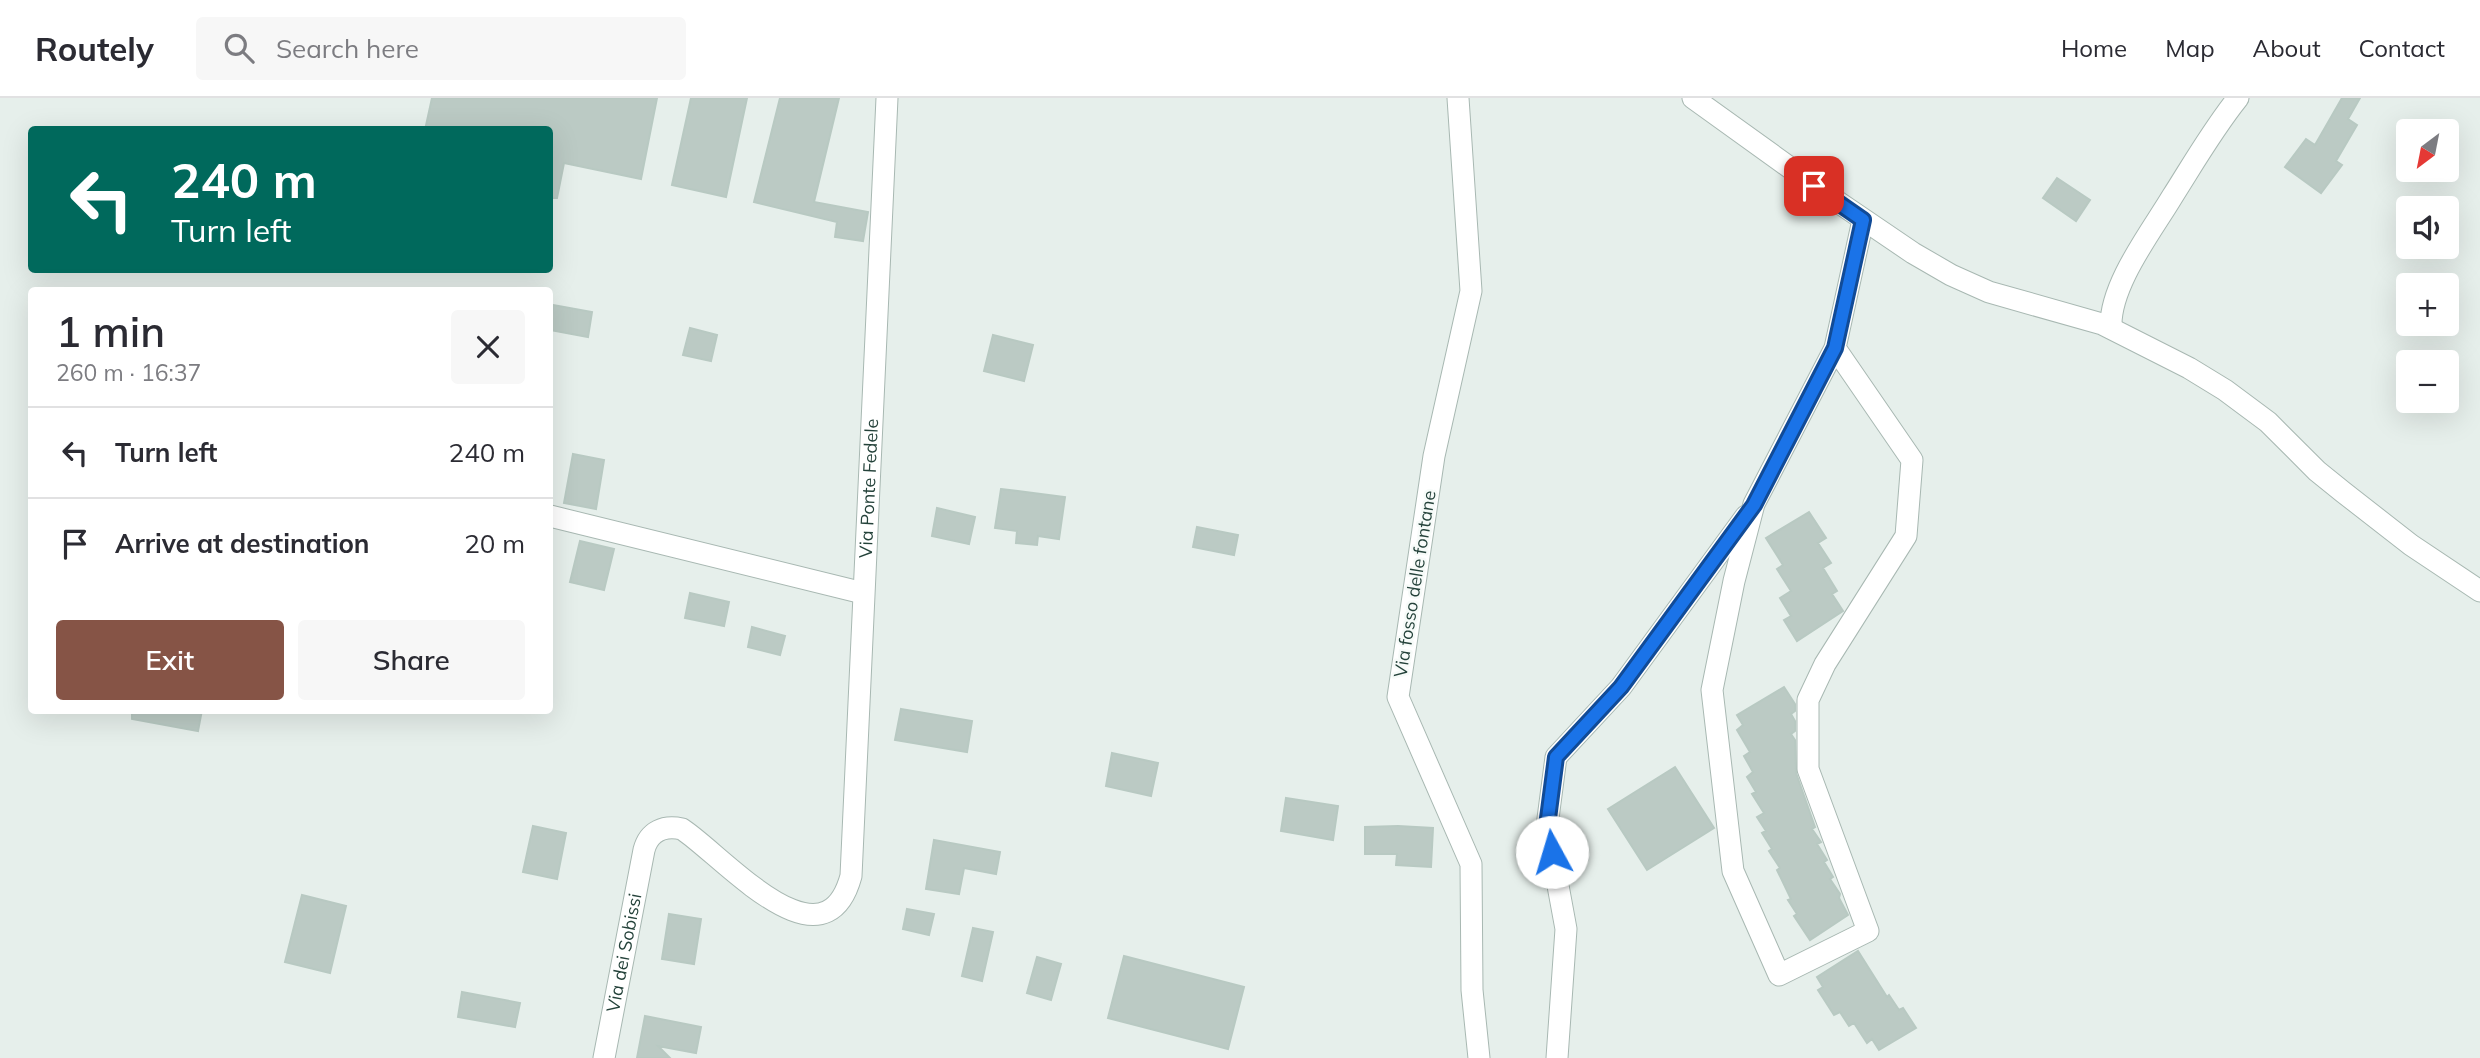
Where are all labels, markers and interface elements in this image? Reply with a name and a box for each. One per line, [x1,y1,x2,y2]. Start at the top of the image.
search box [196,17,686,80]
text: Routely [35,28,154,69]
icon: search [220,29,258,67]
text: Search here [276,32,419,65]
text: Home [2061,33,2127,63]
text: Map [2165,33,2215,63]
text: About [2253,33,2321,63]
text: Contact [2359,33,2445,63]
north arrow [2396,119,2459,182]
map controls [2396,119,2459,413]
text: 240 m [171,149,317,210]
icon: left [56,154,147,245]
pin [1784,156,1844,216]
icon: arrive [1795,167,1833,205]
button: sound [2396,196,2459,259]
text: Turn left [171,210,291,250]
button: + [2396,273,2459,336]
text: 1 min [56,305,165,358]
button: close [451,310,525,384]
button: − [2396,350,2459,413]
text: 260 m · 16:37 [56,358,201,387]
street label: Via Ponte Fedele [854,418,883,559]
icon: left [56,434,94,472]
text: Turn left [115,436,217,469]
text: 240 m [449,436,525,469]
street label: Via fosso delle fontane [1388,489,1441,679]
icon: arrive [56,525,94,563]
text: Arrive at destination [115,527,370,560]
text: 20 m [464,527,525,560]
button: Exit [56,620,284,700]
button: Share [298,620,525,700]
position arrow [1515,815,1589,889]
street label: Via dei Sobissi [601,891,646,1014]

